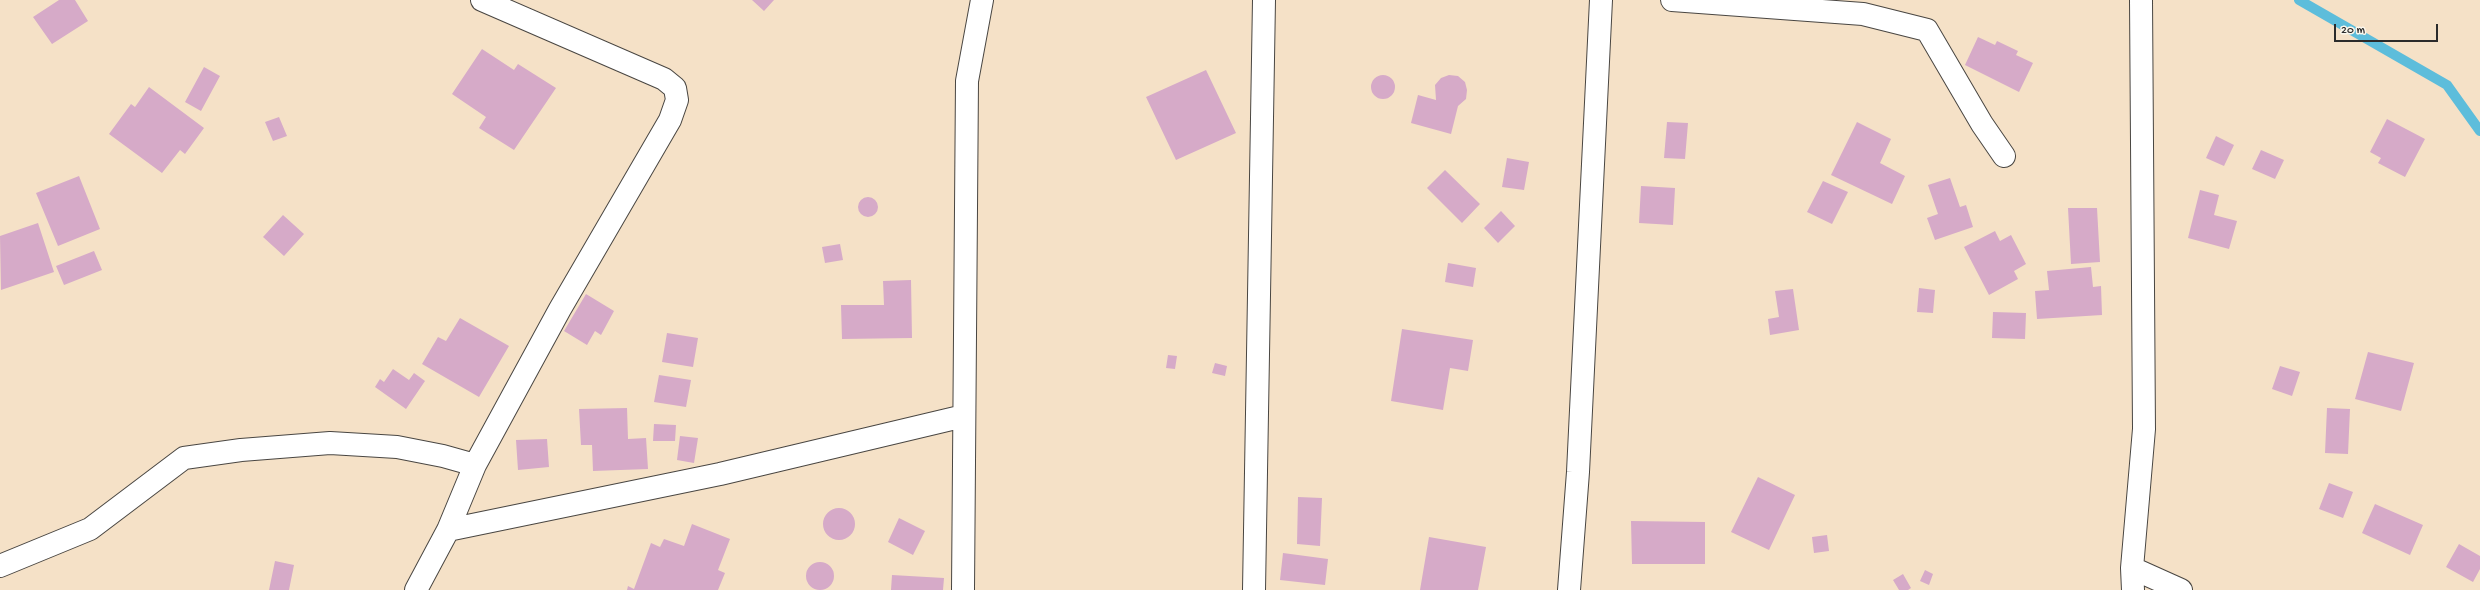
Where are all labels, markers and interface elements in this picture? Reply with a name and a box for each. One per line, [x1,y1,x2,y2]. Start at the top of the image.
scale bar [2336,16,2440,42]
text: 20 m [2341,24,2365,38]

